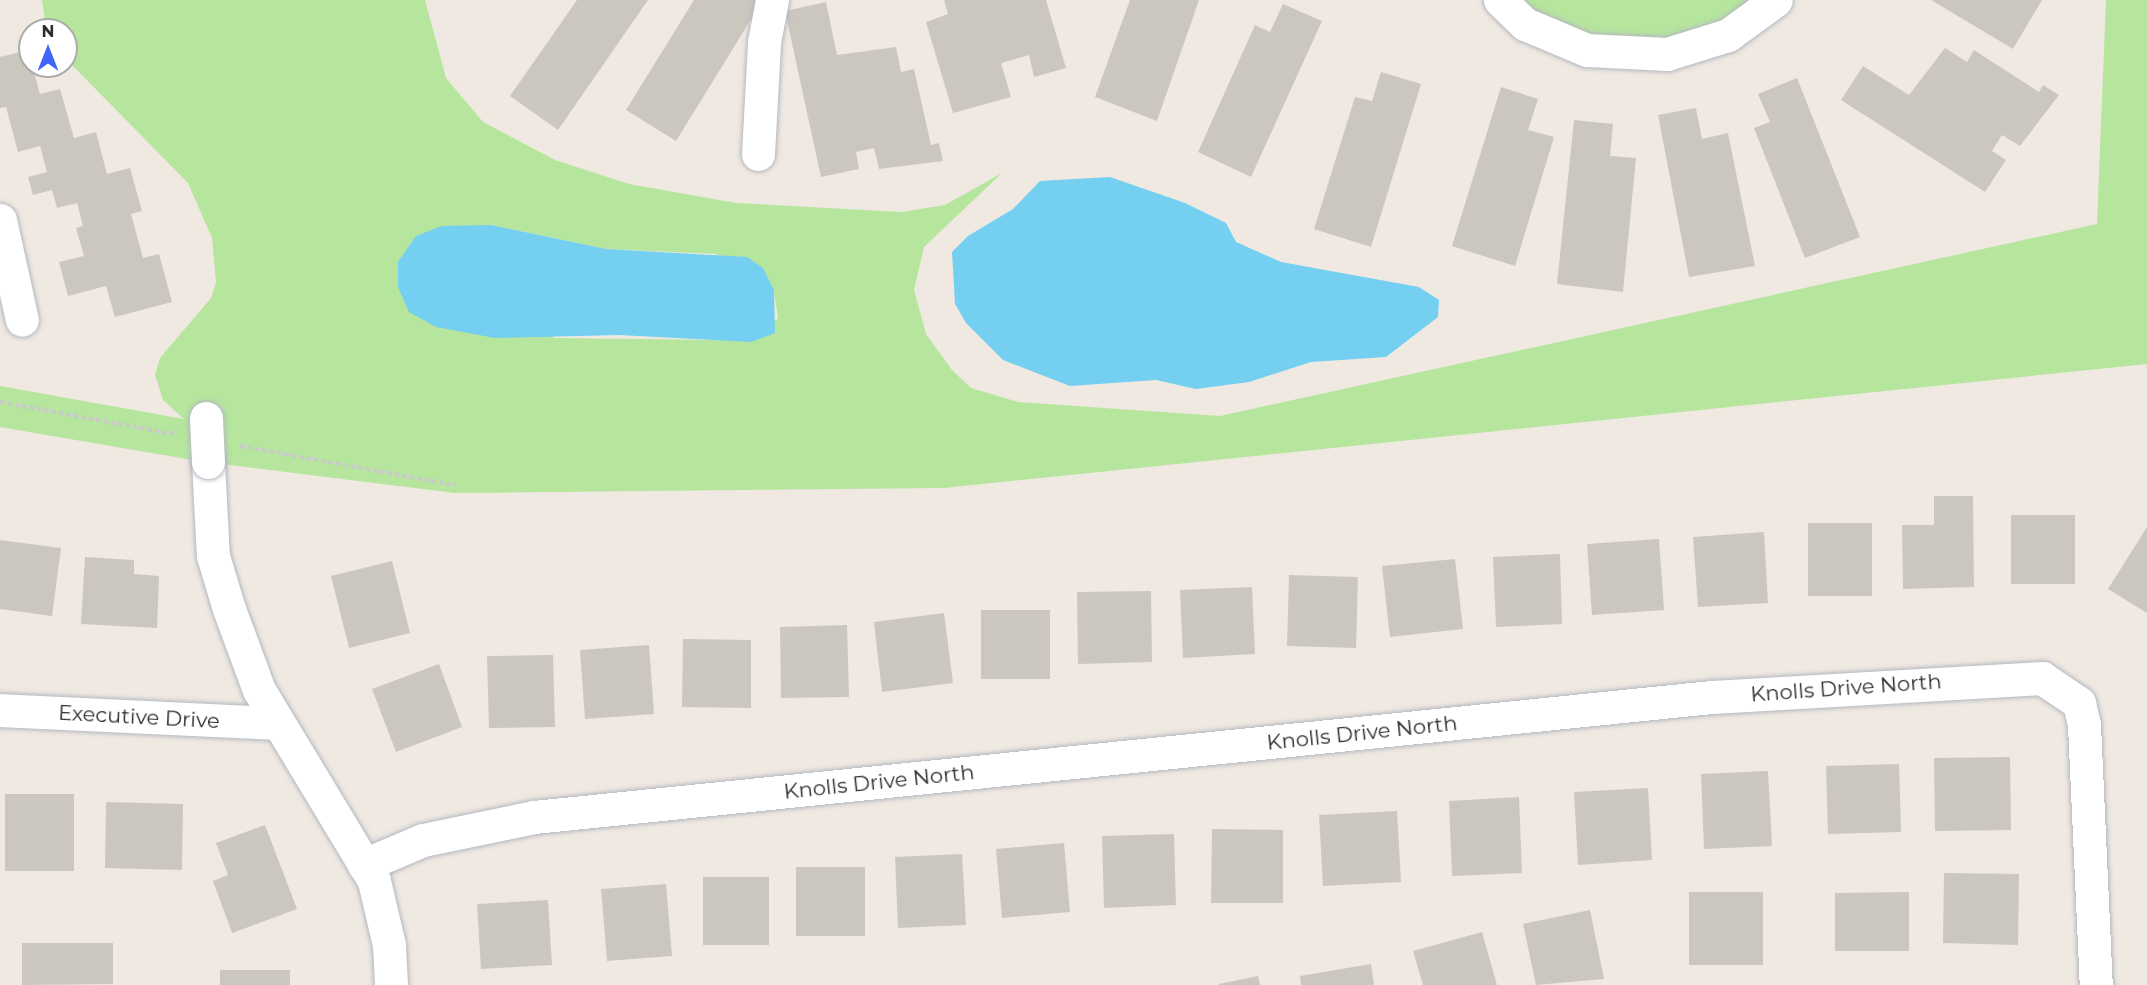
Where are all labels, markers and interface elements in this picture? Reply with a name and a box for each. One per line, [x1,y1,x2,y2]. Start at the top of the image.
north arrow [18,18,78,78]
text: N [42,22,54,41]
street label: Knolls Drive North [1750,669,1942,707]
street label: Executive Drive [58,700,220,734]
street label: Knolls Drive North [1266,710,1458,756]
street label: Knolls Drive North [783,759,975,805]

